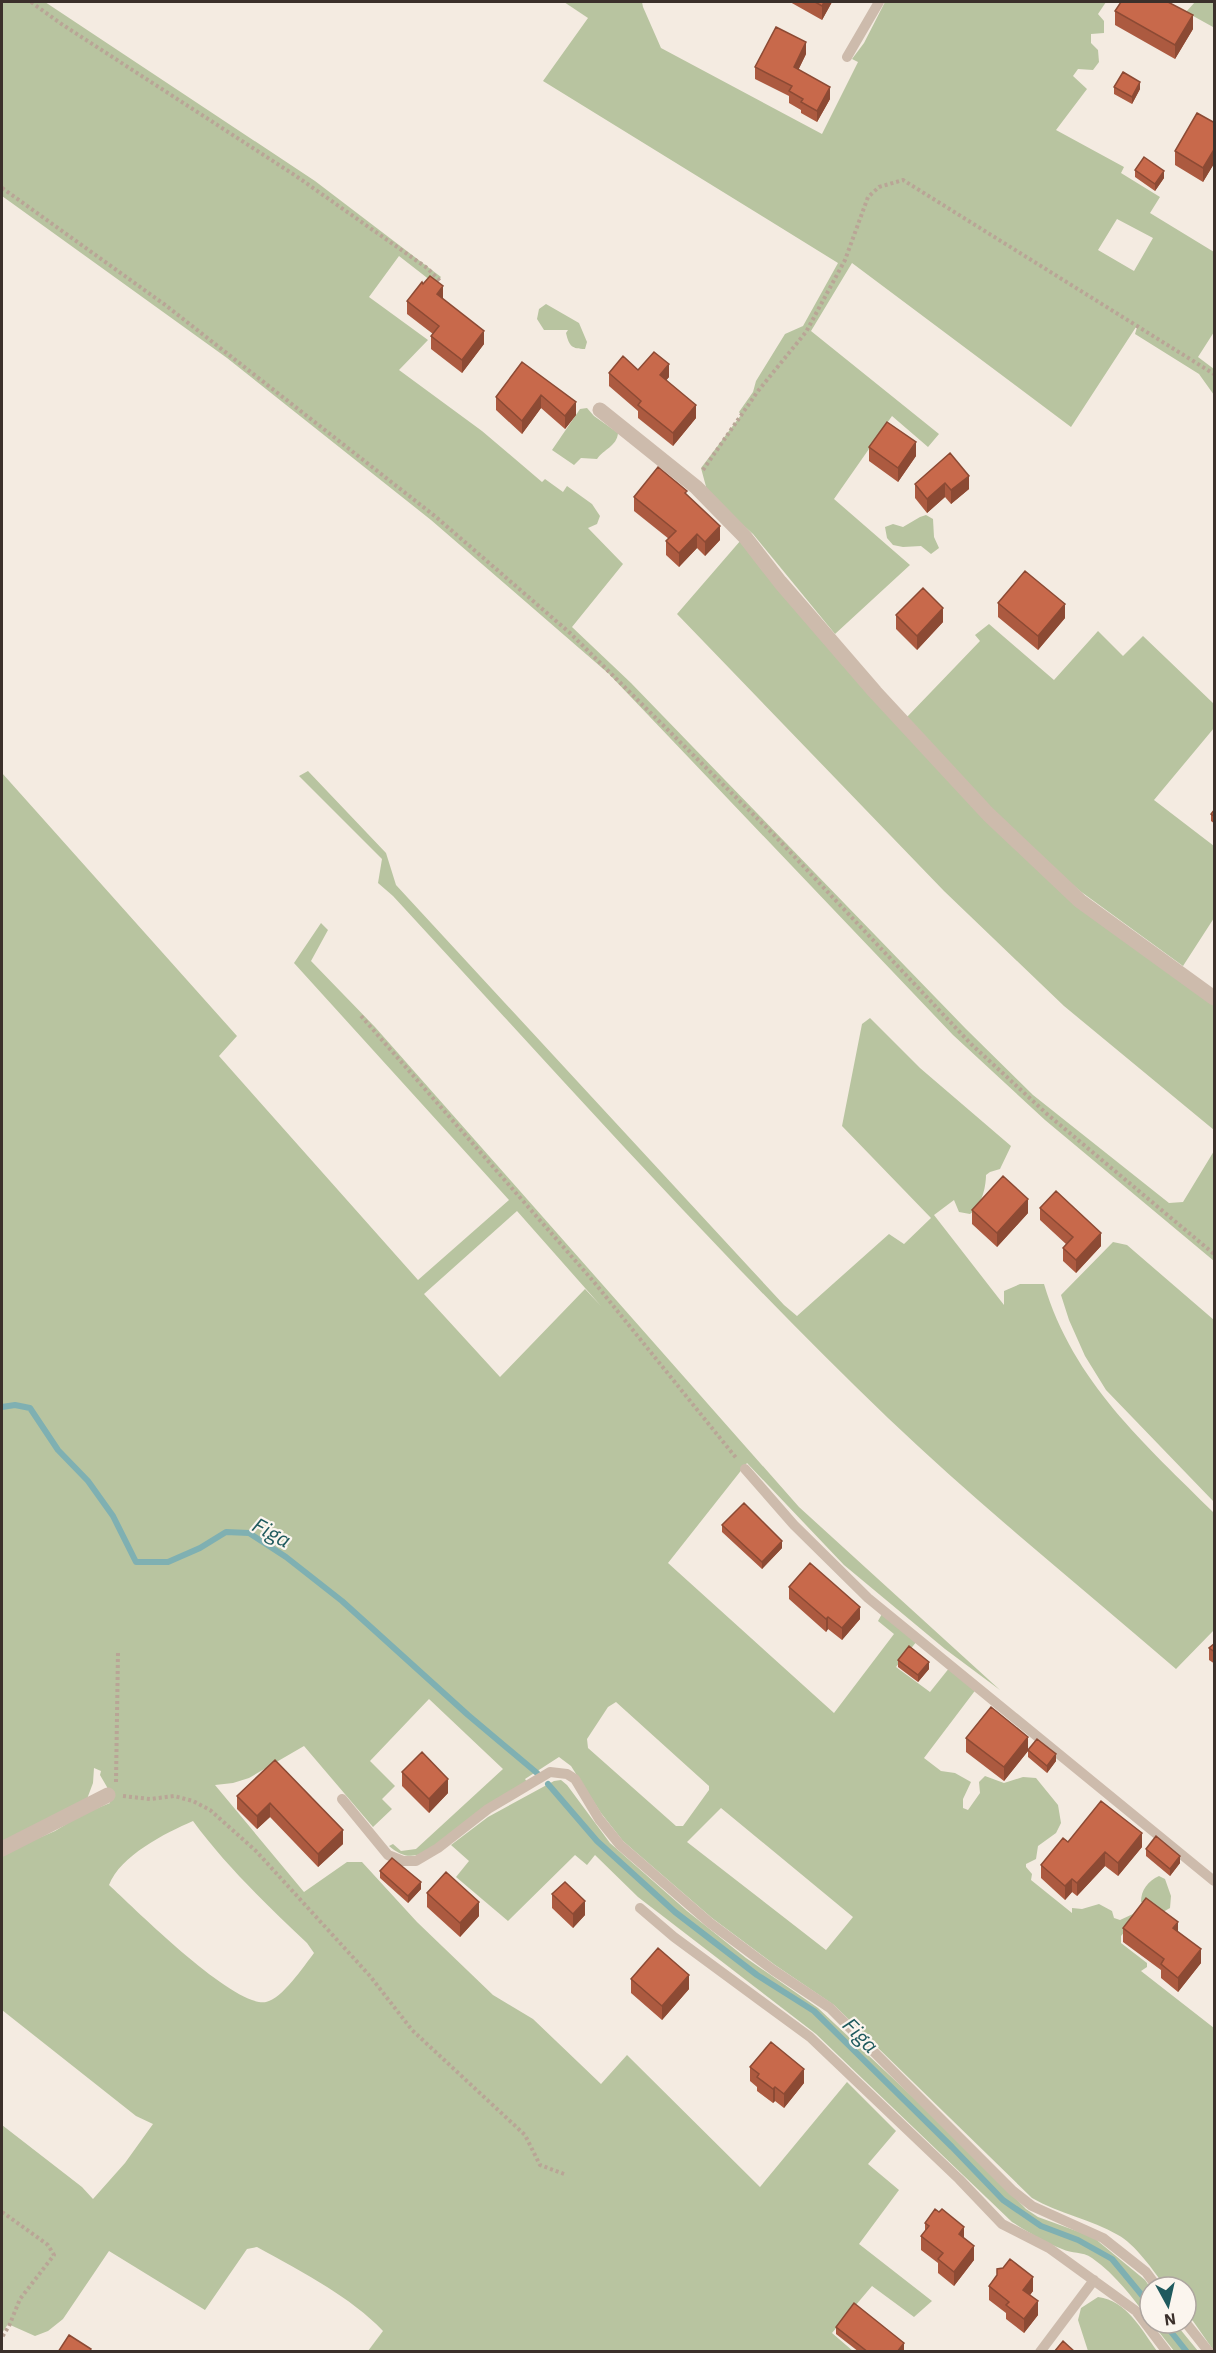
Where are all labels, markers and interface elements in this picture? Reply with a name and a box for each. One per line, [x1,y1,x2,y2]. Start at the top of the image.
water label: Figa [248,1510,296,1554]
water label: Figa [837,2011,885,2059]
north arrow [1138,2275,1198,2335]
text: N [1163,2309,1177,2331]

